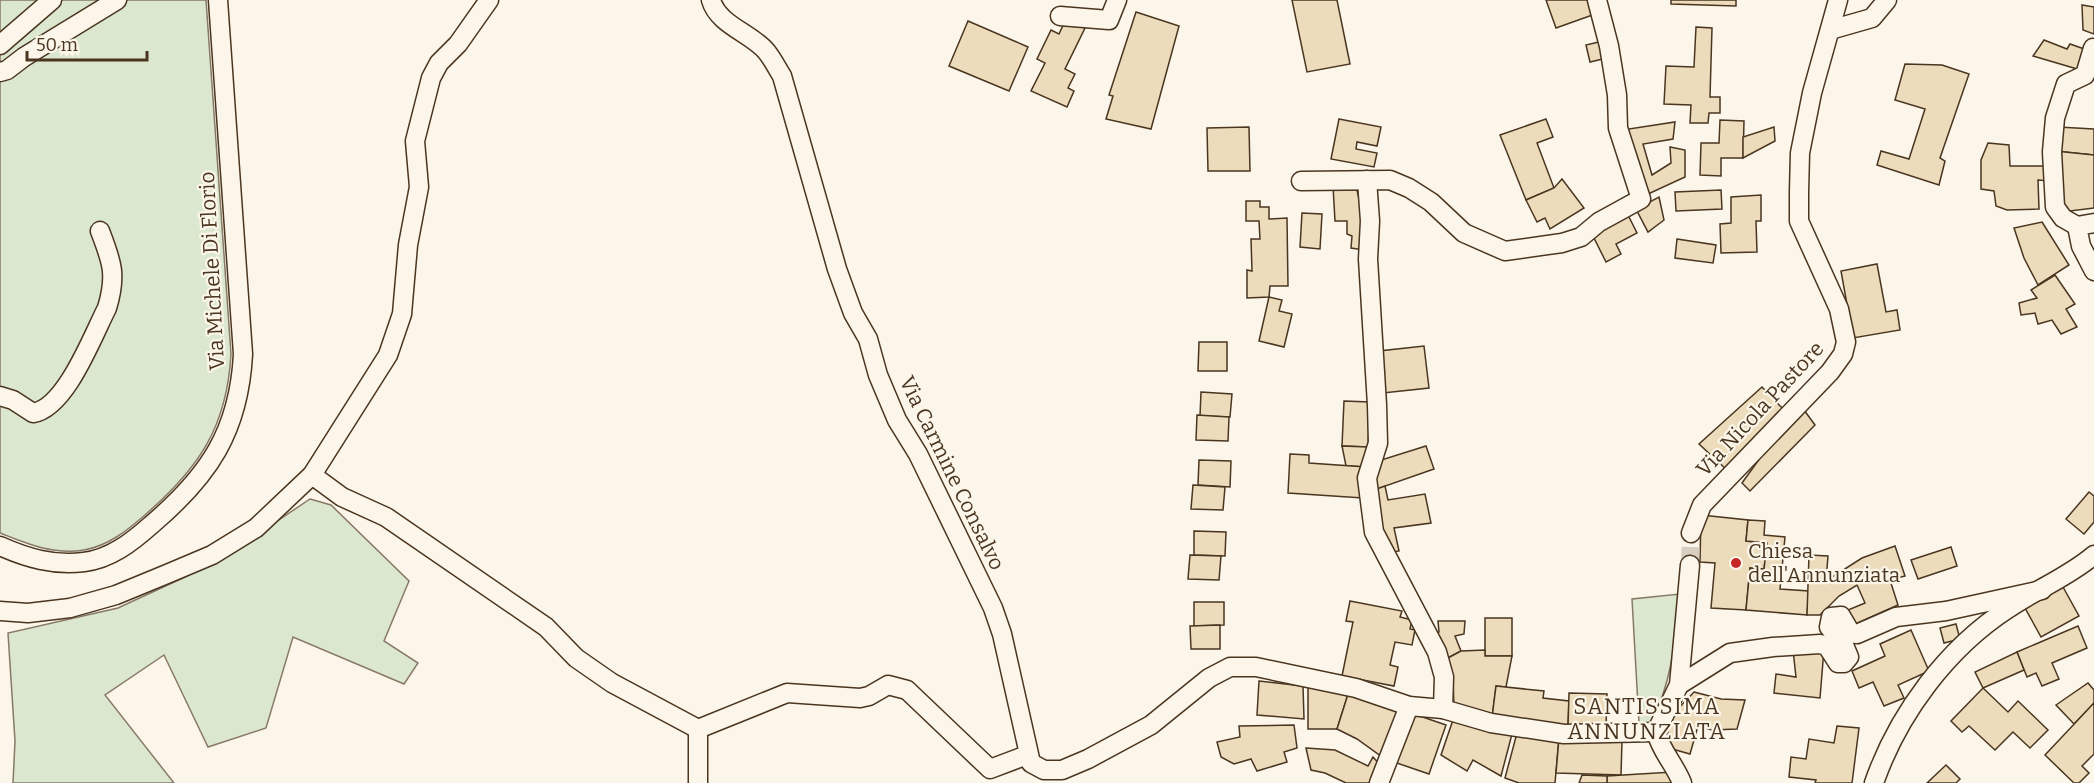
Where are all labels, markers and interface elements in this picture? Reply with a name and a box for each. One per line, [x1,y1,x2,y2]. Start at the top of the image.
scale bar [27,24,147,62]
text: 50 m [36,34,78,56]
street label: Via Michele Di Florio [194,171,230,371]
street label: Via Nicola Pastore [1691,336,1829,482]
street label: Via Carmine Consalvo [894,372,1010,574]
place label: Chiesa dell'Annunziata [1748,538,1901,588]
marker: Chiesa dell'Annunziata [1729,556,1743,570]
district label: SANTISSIMA ANNUNZIATA [1568,693,1726,745]

